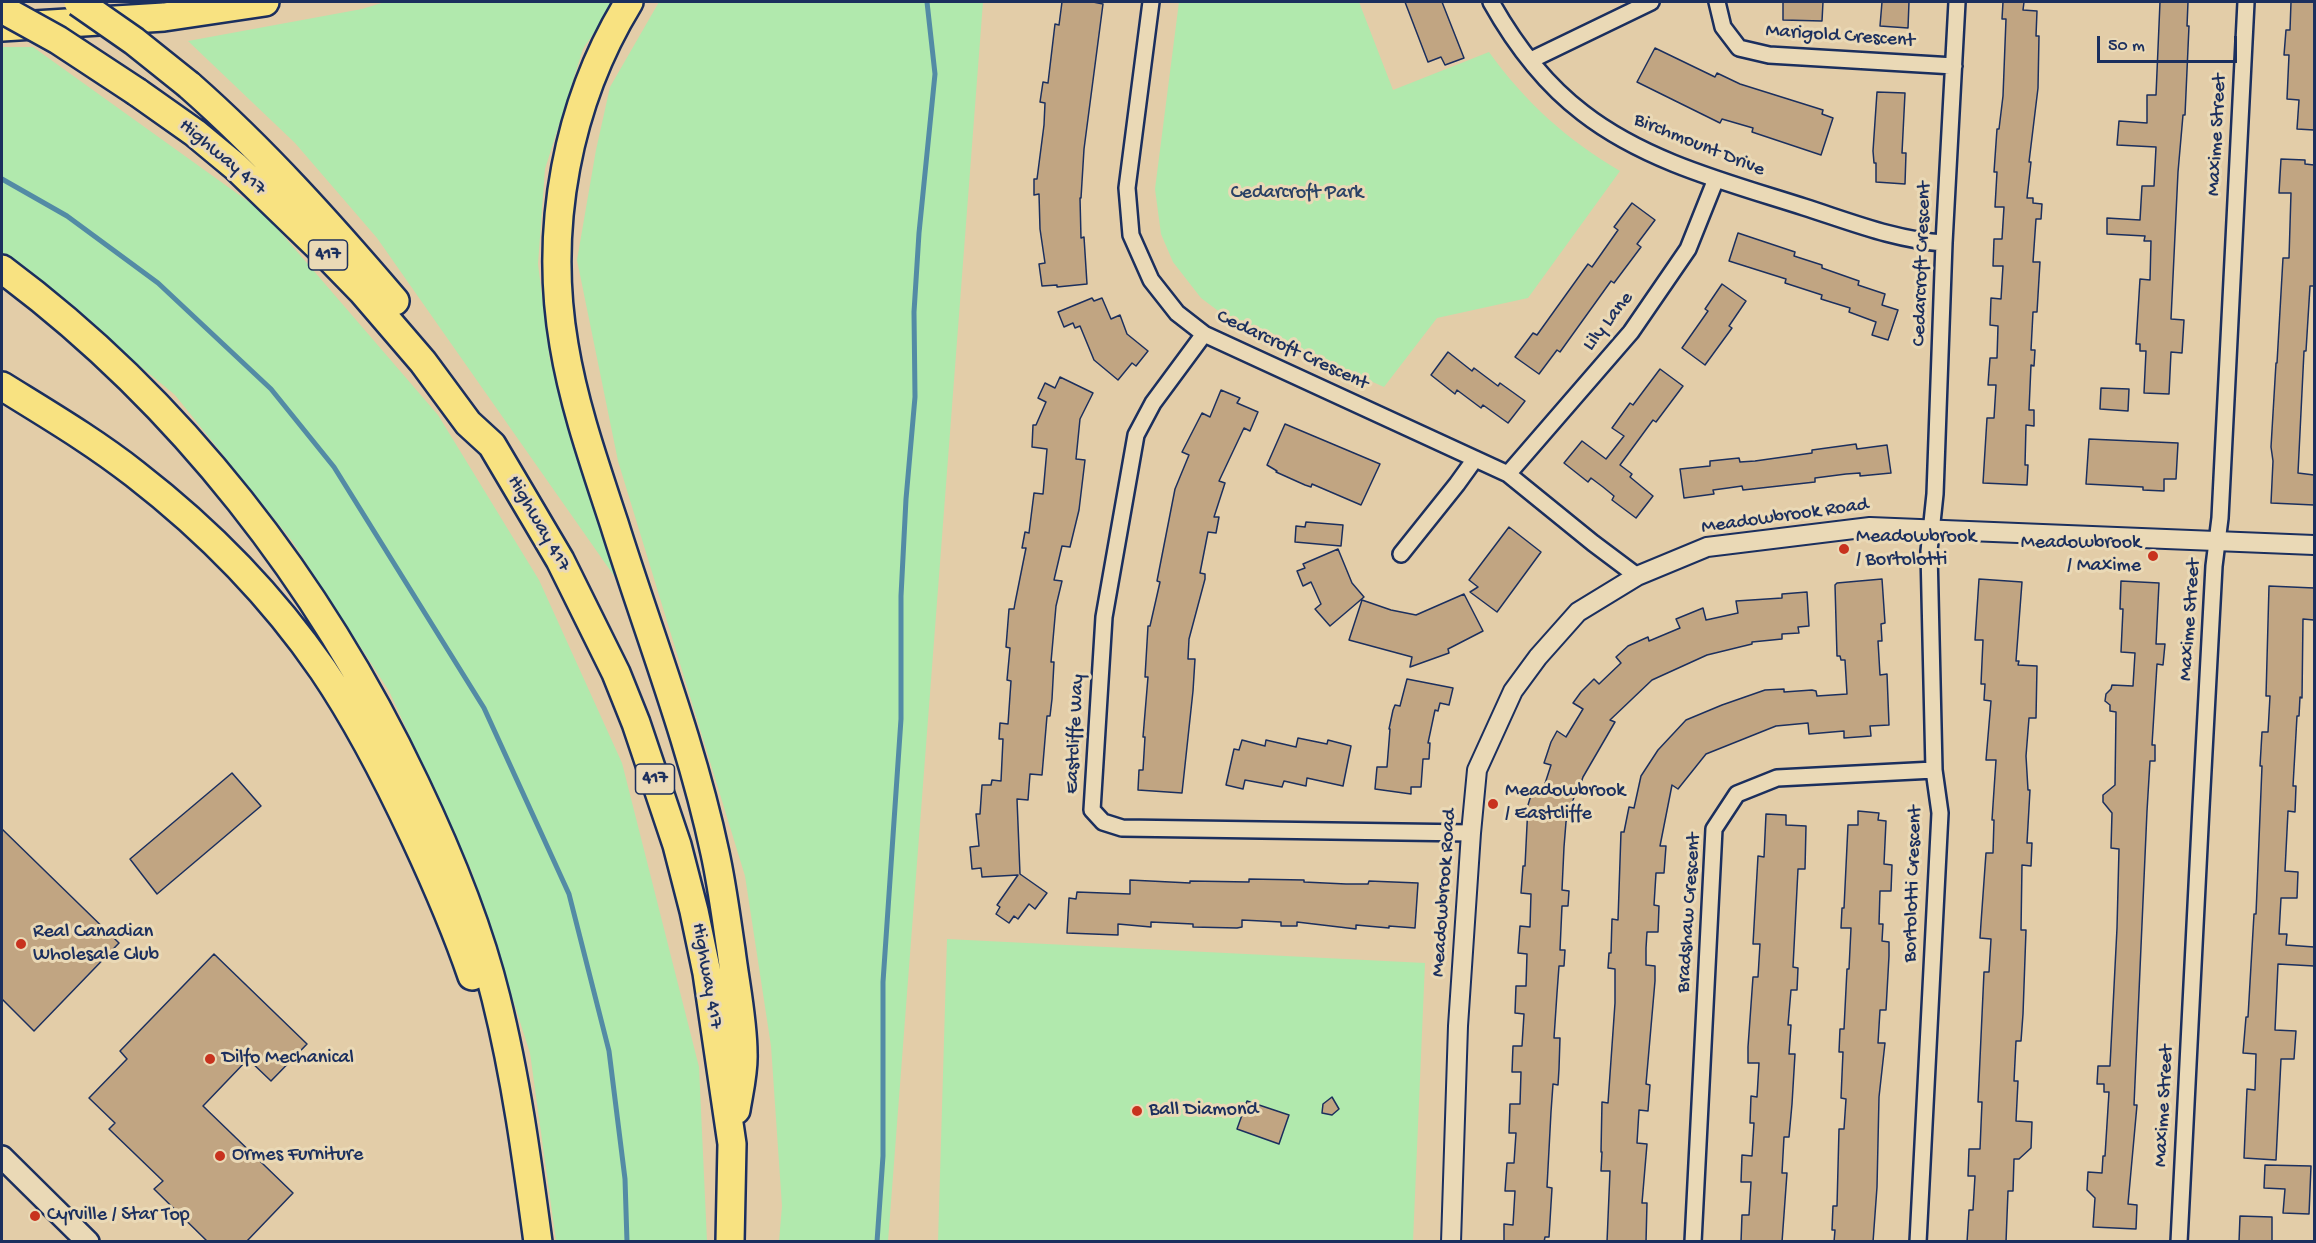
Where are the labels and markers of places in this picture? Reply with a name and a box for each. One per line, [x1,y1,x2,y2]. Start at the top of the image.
place label: Meadowbrook / Bortolotti [1856,526,1976,573]
place label: Meadowbrook / Maxime [2021,532,2141,579]
marker: Meadowbrook / Bortolotti [1837,542,1851,556]
marker: Meadowbrook / Maxime [2146,549,2160,563]
place label: Meadowbrook / Eastcliffe [1505,780,1625,827]
marker: Meadowbrook / Eastcliffe [1486,797,1500,811]
place label: Real Canadian Wholesale Club [33,921,159,968]
marker: Real Canadian Wholesale Club [14,937,28,951]
place label: Dilfo Mechanical [222,1047,354,1071]
marker: Dilfo Mechanical [203,1052,217,1066]
place label: Ball Diamond [1149,1099,1258,1123]
marker: Ball Diamond [1130,1104,1144,1118]
place label: Ormes Furniture [232,1144,363,1168]
marker: Ormes Furniture [213,1149,227,1163]
place label: Cyrville / Star Top [47,1204,190,1228]
marker: Cyrville / Star Top [28,1209,42,1223]

